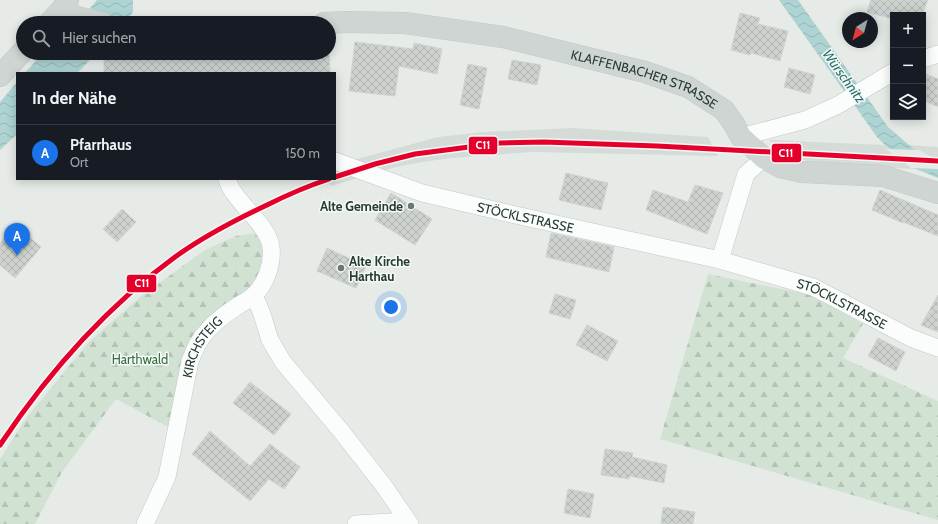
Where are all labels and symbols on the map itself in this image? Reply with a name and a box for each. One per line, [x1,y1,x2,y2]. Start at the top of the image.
north arrow [842,12,878,48]
street label: KLAFFENBACHER STRASSE [569,46,721,112]
water label: Würschnitz [818,46,870,107]
line badge: C11 [468,136,498,155]
text: C11 [476,138,490,152]
line badge: C11 [771,143,802,163]
text: C11 [779,146,793,160]
place label: Alte Gemeinde [320,198,403,214]
street label: STÖCKLSTRASSE [475,198,576,236]
marker: Alte Gemeinde [406,201,416,211]
pin: A [4,223,30,256]
place label: Alte Kirche Harthau [349,253,410,284]
marker: Alte Kirche Harthau [336,263,346,273]
line badge: C11 [126,274,157,293]
street label: STÖCKLSTRASSE [795,275,890,332]
text: C11 [135,276,149,290]
your location [381,297,401,317]
street label: KIRCHSTEIG [179,312,225,379]
park label: Harthwald [112,351,168,367]

